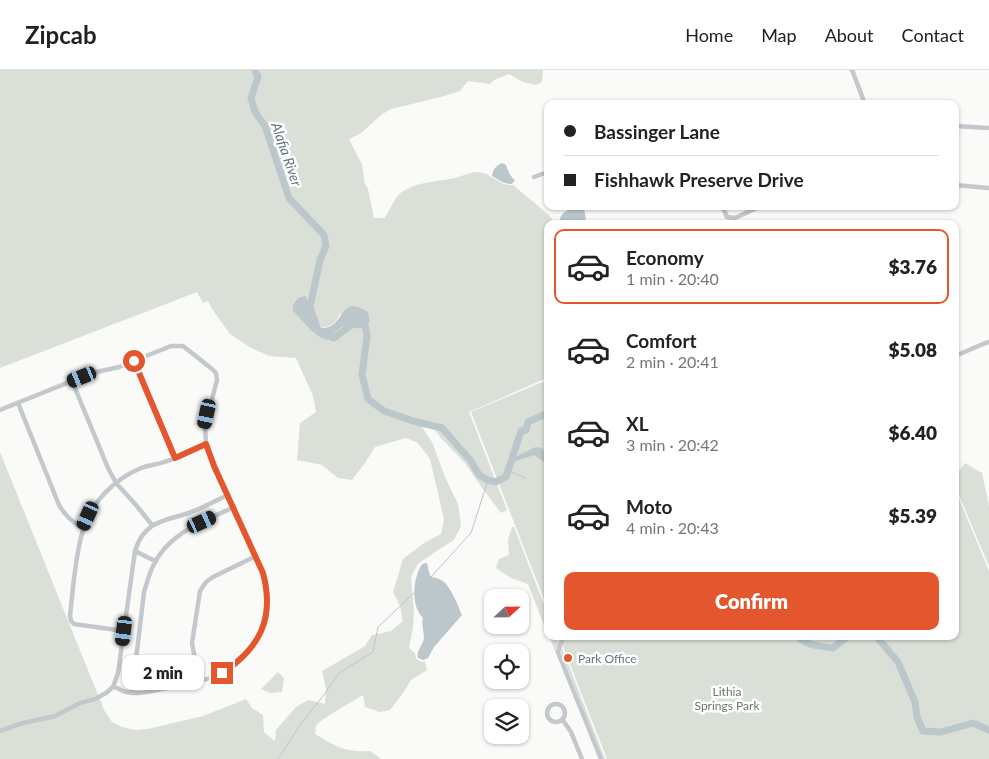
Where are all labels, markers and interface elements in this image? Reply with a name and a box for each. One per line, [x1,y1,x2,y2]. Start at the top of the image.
text: Zipcab [25,20,97,49]
text: Home [685,24,733,46]
text: Map [761,24,797,46]
text: About [825,24,874,46]
text: Contact [902,24,964,46]
water label: Alafia River [268,119,306,188]
text: Bassinger Lane [594,120,720,143]
text: Fishhawk Preserve Drive [594,168,804,191]
icon: car [566,244,611,289]
text: Economy [626,246,704,269]
text: $3.76 [888,255,937,278]
text: 1 min · 20:40 [626,269,719,288]
icon: car [566,327,611,372]
text: Comfort [626,329,697,352]
text: $5.08 [888,338,937,361]
route start [123,350,145,372]
text: 2 min · 20:41 [626,352,719,371]
car [65,364,98,390]
car [196,398,217,430]
icon: car [566,410,611,455]
text: XL [626,412,649,435]
text: $6.40 [888,421,937,444]
text: 3 min · 20:42 [626,435,719,454]
icon: car [566,493,611,538]
text: Moto [626,495,672,518]
car [75,499,100,533]
text: $5.39 [888,504,937,527]
car [185,509,218,535]
text: 4 min · 20:43 [626,518,719,537]
button: Confirm [564,572,939,630]
north arrow [484,589,529,634]
map controls [484,589,529,744]
car [114,615,133,647]
button: locate [484,644,529,689]
place label: Park Office [578,651,637,666]
marker: Park Office [562,652,574,664]
callout: 2 min [122,656,204,690]
route end [211,662,233,684]
text: 2 min [143,663,183,682]
park label: Lithia Springs Park [695,684,760,713]
button: layers [484,699,529,744]

